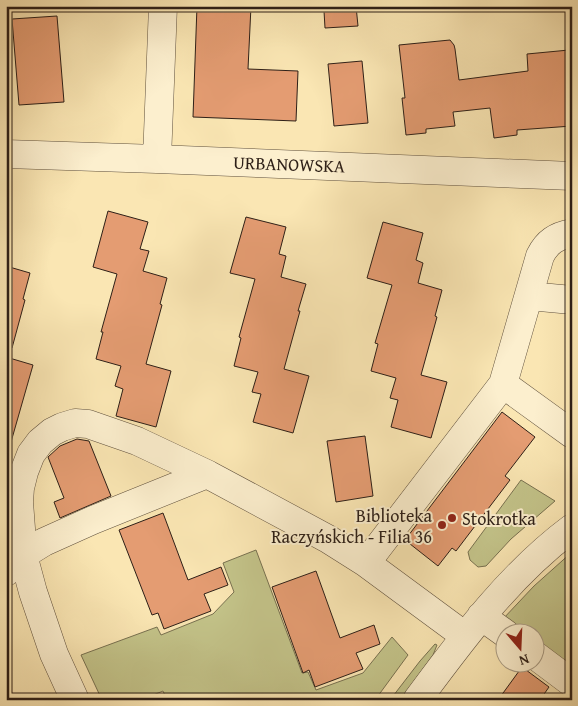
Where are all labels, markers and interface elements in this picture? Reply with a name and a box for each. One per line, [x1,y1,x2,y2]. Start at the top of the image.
street label: URBANOWSKA [233,149,345,179]
place label: Biblioteka Raczyńskich - Filia 36 [271,502,432,550]
place label: Stokrotka [462,505,536,532]
marker: Stokrotka [446,512,458,524]
marker: Biblioteka Raczyńskich - Filia 36 [436,519,448,531]
north arrow [496,624,546,674]
text: N [516,649,532,671]

